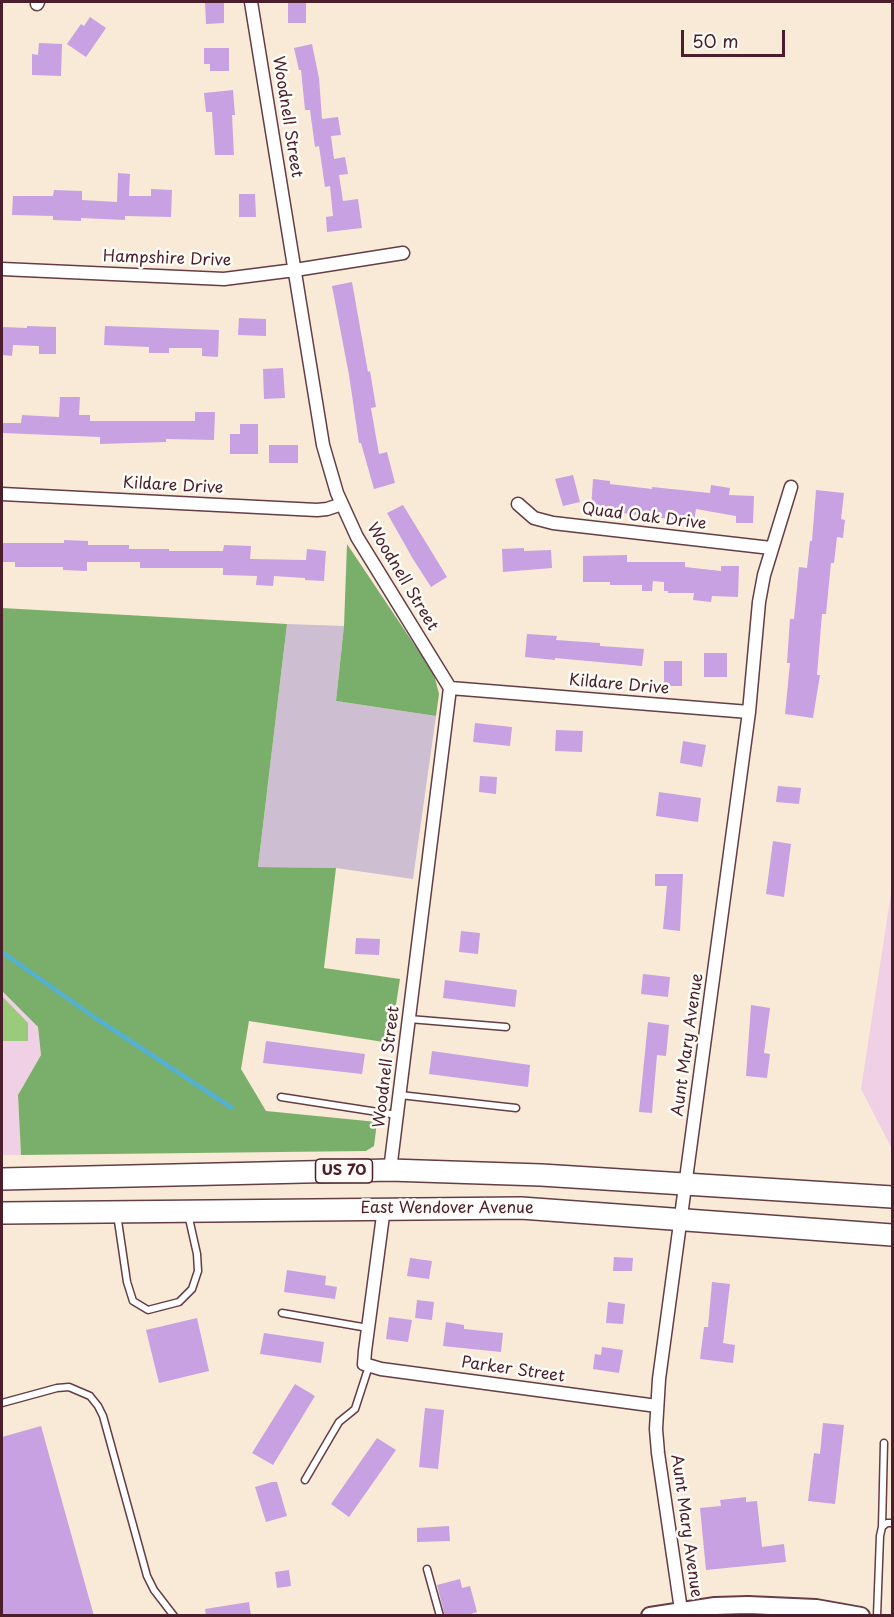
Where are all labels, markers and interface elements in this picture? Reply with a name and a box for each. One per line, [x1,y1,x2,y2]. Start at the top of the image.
scale bar [684,18,788,56]
text: 50 m [692,27,739,54]
street label: Woodnell Street [268,55,306,179]
street label: Hampshire Drive [103,247,231,271]
street label: Kildare Drive [122,474,224,498]
street label: Quad Oak Drive [581,500,707,534]
street label: Woodnell Street [362,519,442,635]
street label: Kildare Drive [568,671,670,699]
street label: Aunt Mary Avenue [668,972,708,1118]
street label: Woodnell Street [370,1005,404,1129]
road number: US 70 [316,1159,372,1183]
street label: East Wendover Avenue [360,1199,534,1219]
street label: Parker Street [460,1353,566,1387]
street label: Aunt Mary Avenue [666,1453,706,1599]

